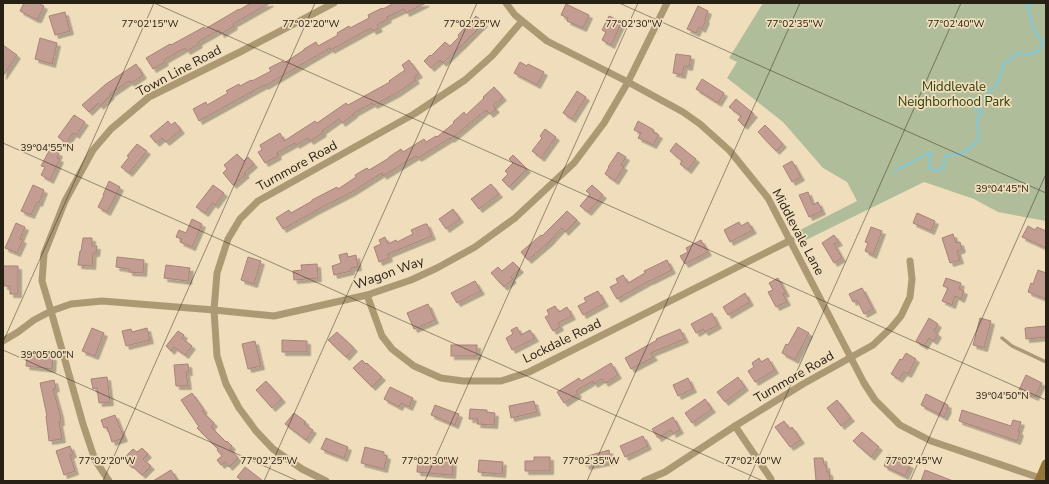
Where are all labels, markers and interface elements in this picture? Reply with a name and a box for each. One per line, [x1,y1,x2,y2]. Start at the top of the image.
text: 77°02'15"W [122,17,178,31]
text: 77°02'20"W [283,17,339,31]
text: 77°02'25"W [444,17,500,31]
text: 77°02'30"W [606,17,662,31]
text: 77°02'35"W [767,17,823,31]
text: 77°02'40"W [928,17,984,31]
street label: Town Line Road [133,41,225,101]
park label: Middlevale Neighborhood Park [898,78,1011,111]
street label: Turnmore Road [253,136,341,196]
text: 39°04'55"N [20,141,74,155]
text: 39°04'45"N [975,182,1029,196]
street label: Middlevale Lane [768,186,828,279]
street label: Wagon Way [352,252,427,294]
street label: Lockdale Road [520,314,604,368]
street label: Turnmore Road [751,347,837,407]
text: 39°05'00"N [20,348,74,362]
text: 39°04'50"N [975,389,1029,403]
text: 77°02'20"W [79,454,135,468]
text: 77°02'25"W [241,454,297,468]
text: 77°02'30"W [402,454,458,468]
text: 77°02'35"W [563,454,619,468]
text: 77°02'40"W [725,454,781,468]
text: 77°02'45"W [886,454,942,468]

